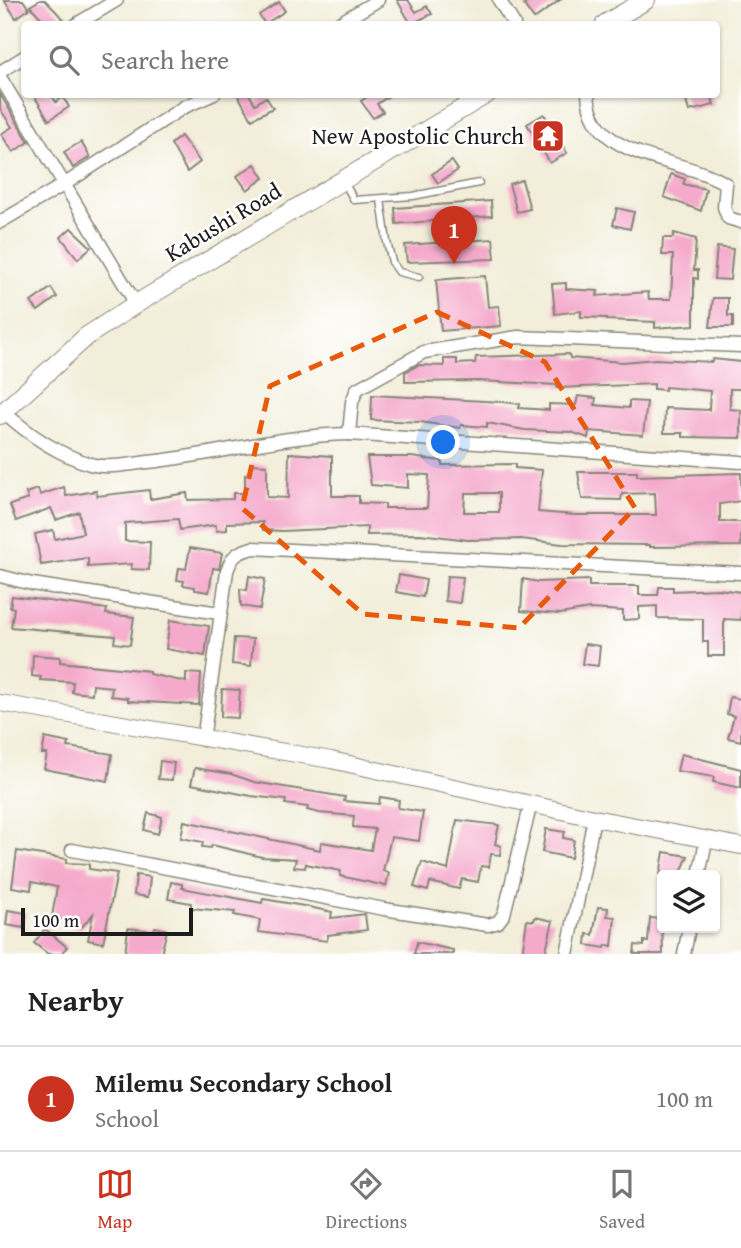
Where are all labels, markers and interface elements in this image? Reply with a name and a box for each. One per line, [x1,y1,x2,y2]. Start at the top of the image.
search box [21,21,720,98]
text: Search here [101,40,229,79]
icon: search [45,41,83,79]
temple icon: New Apostolic Church [529,117,567,155]
place label: New Apostolic Church [312,119,524,152]
street label: Kabushi Road [158,173,288,269]
pin: 1 [431,206,477,264]
your location [426,425,460,459]
map controls [657,870,720,933]
button: layers [657,870,720,933]
scale bar [21,905,192,937]
text: 100 m [32,906,79,934]
text: Nearby [28,978,124,1022]
text: Milemu Secondary School [95,1063,392,1102]
text: 1 [45,1082,57,1115]
text: 100 m [656,1082,713,1115]
text: School [95,1102,159,1135]
tab: Map [96,1165,134,1235]
tab: Directions [326,1165,407,1235]
tab: Saved [599,1165,645,1235]

